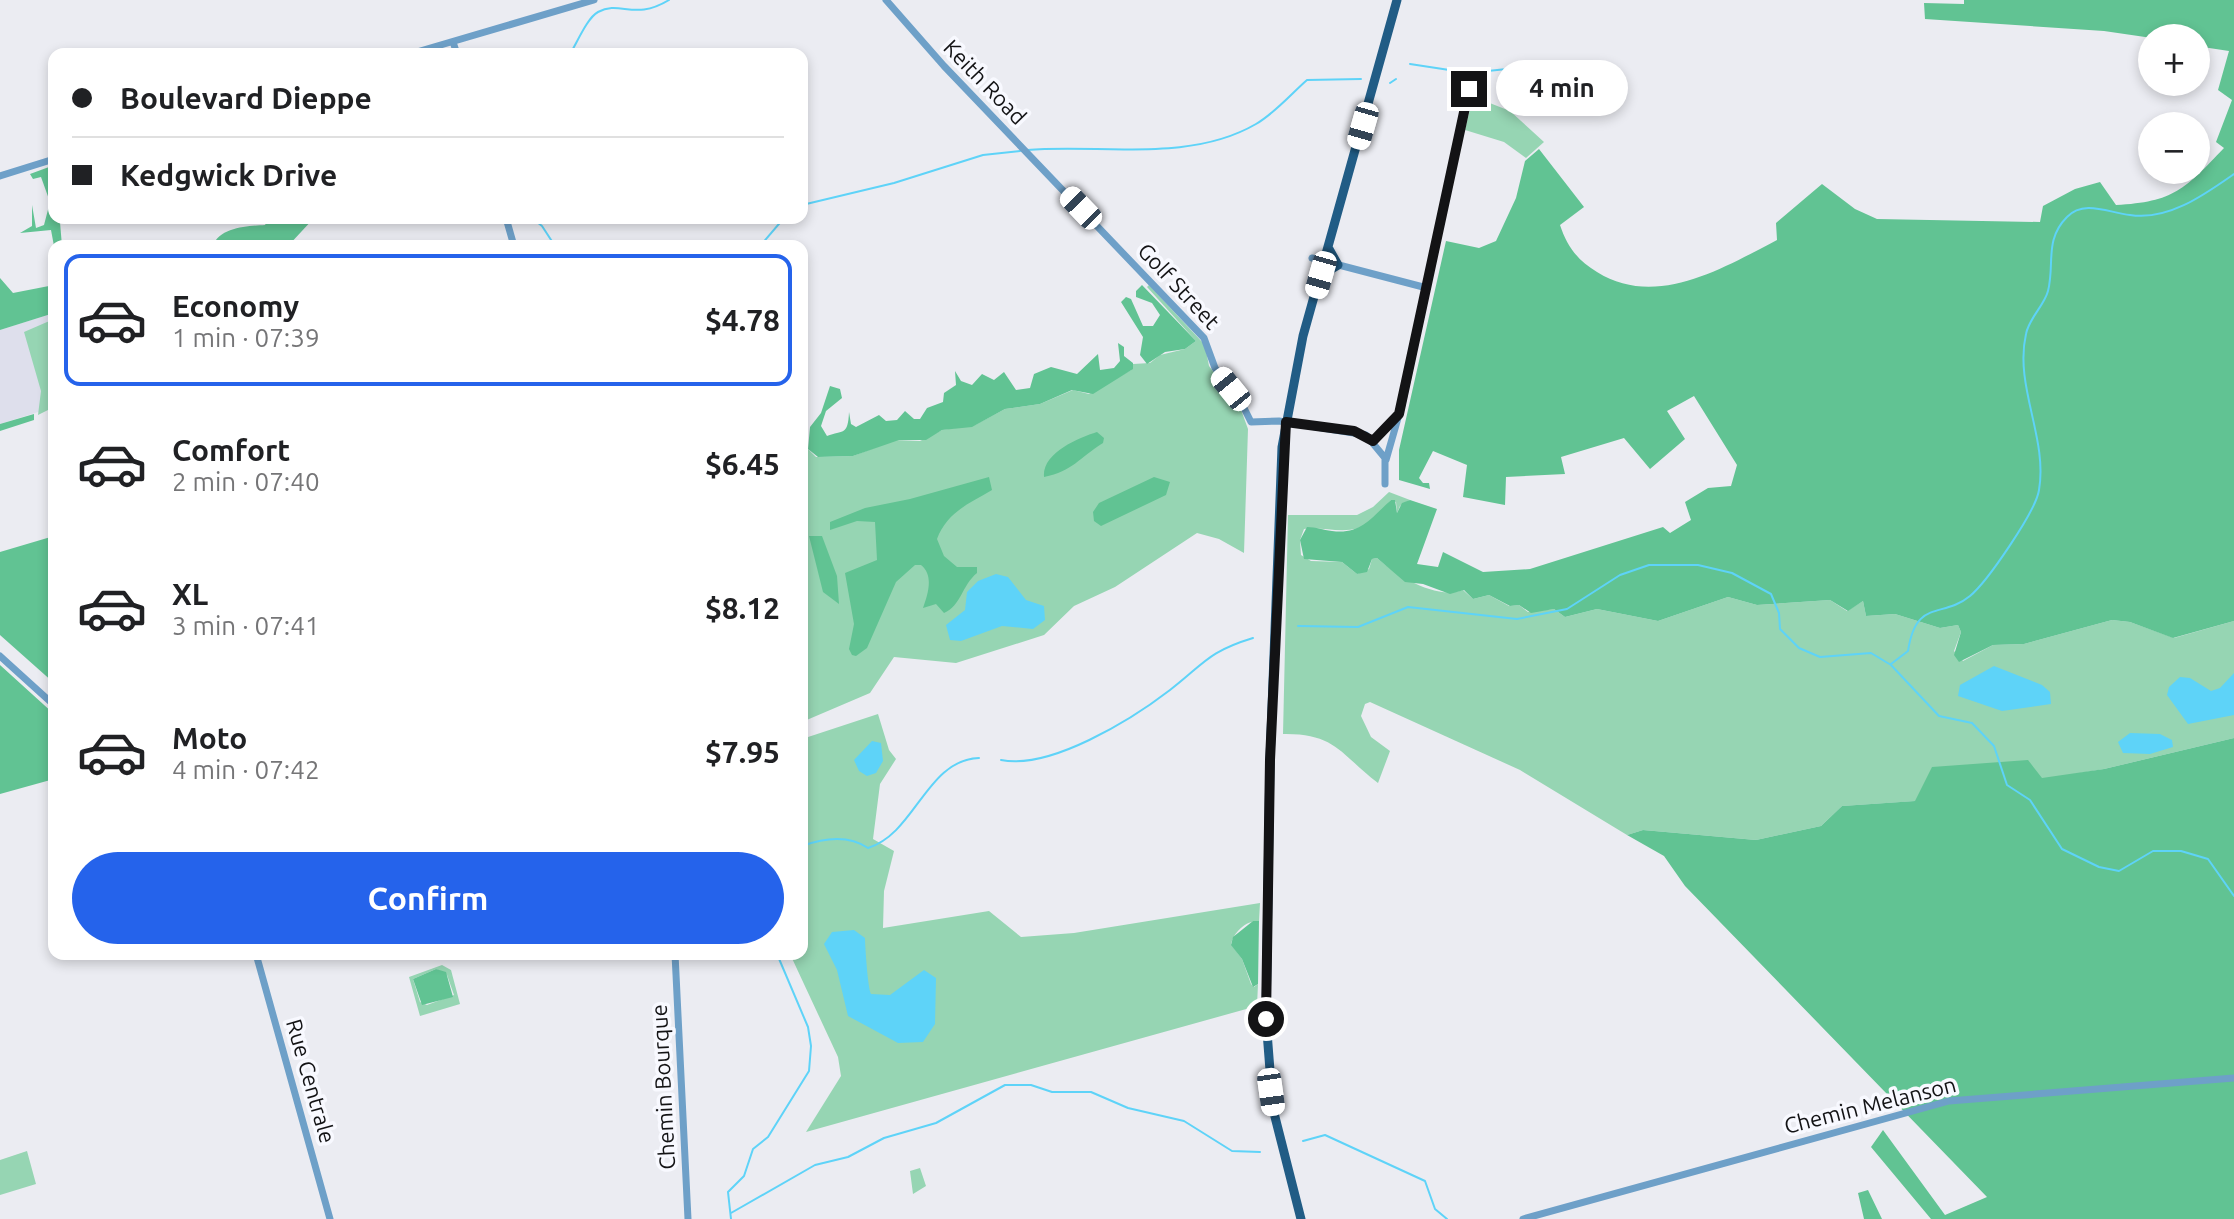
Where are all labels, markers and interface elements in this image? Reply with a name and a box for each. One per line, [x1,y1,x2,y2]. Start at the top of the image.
map controls [2138,24,2210,184]
button: + [2138,24,2210,96]
street label: Keith Road [939,34,1032,129]
callout: 4 min [1497,61,1629,117]
route end [1451,71,1487,107]
text: 4 min [1529,73,1595,102]
text: Boulevard Dieppe [120,81,372,115]
car [1345,100,1381,152]
button: − [2138,112,2210,184]
text: Kedgwick Drive [120,158,337,192]
car [1056,182,1106,234]
street label: Golf Street [1133,238,1226,334]
car [1303,249,1339,301]
icon: car [76,284,148,356]
text: Economy [172,289,299,323]
text: $4.78 [705,303,780,337]
text: 1 min · 07:39 [172,323,320,352]
car [1207,363,1255,415]
icon: car [76,428,148,500]
text: Comfort [172,433,290,467]
text: $6.45 [705,447,780,481]
text: 2 min · 07:40 [172,467,320,496]
icon: car [76,572,148,644]
text: XL [172,577,208,611]
text: $8.12 [705,591,780,625]
text: 3 min · 07:41 [172,611,320,640]
icon: car [76,716,148,788]
text: Moto [172,721,247,755]
text: $7.95 [705,735,780,769]
text: 4 min · 07:42 [172,755,320,784]
button: Confirm [72,852,784,944]
route start [1248,1001,1284,1037]
street label: Chemin Bourque [646,1004,679,1170]
street label: Rue Centrale [282,1016,341,1146]
car [1256,1067,1286,1117]
street label: Chemin Melanson [1781,1071,1958,1138]

